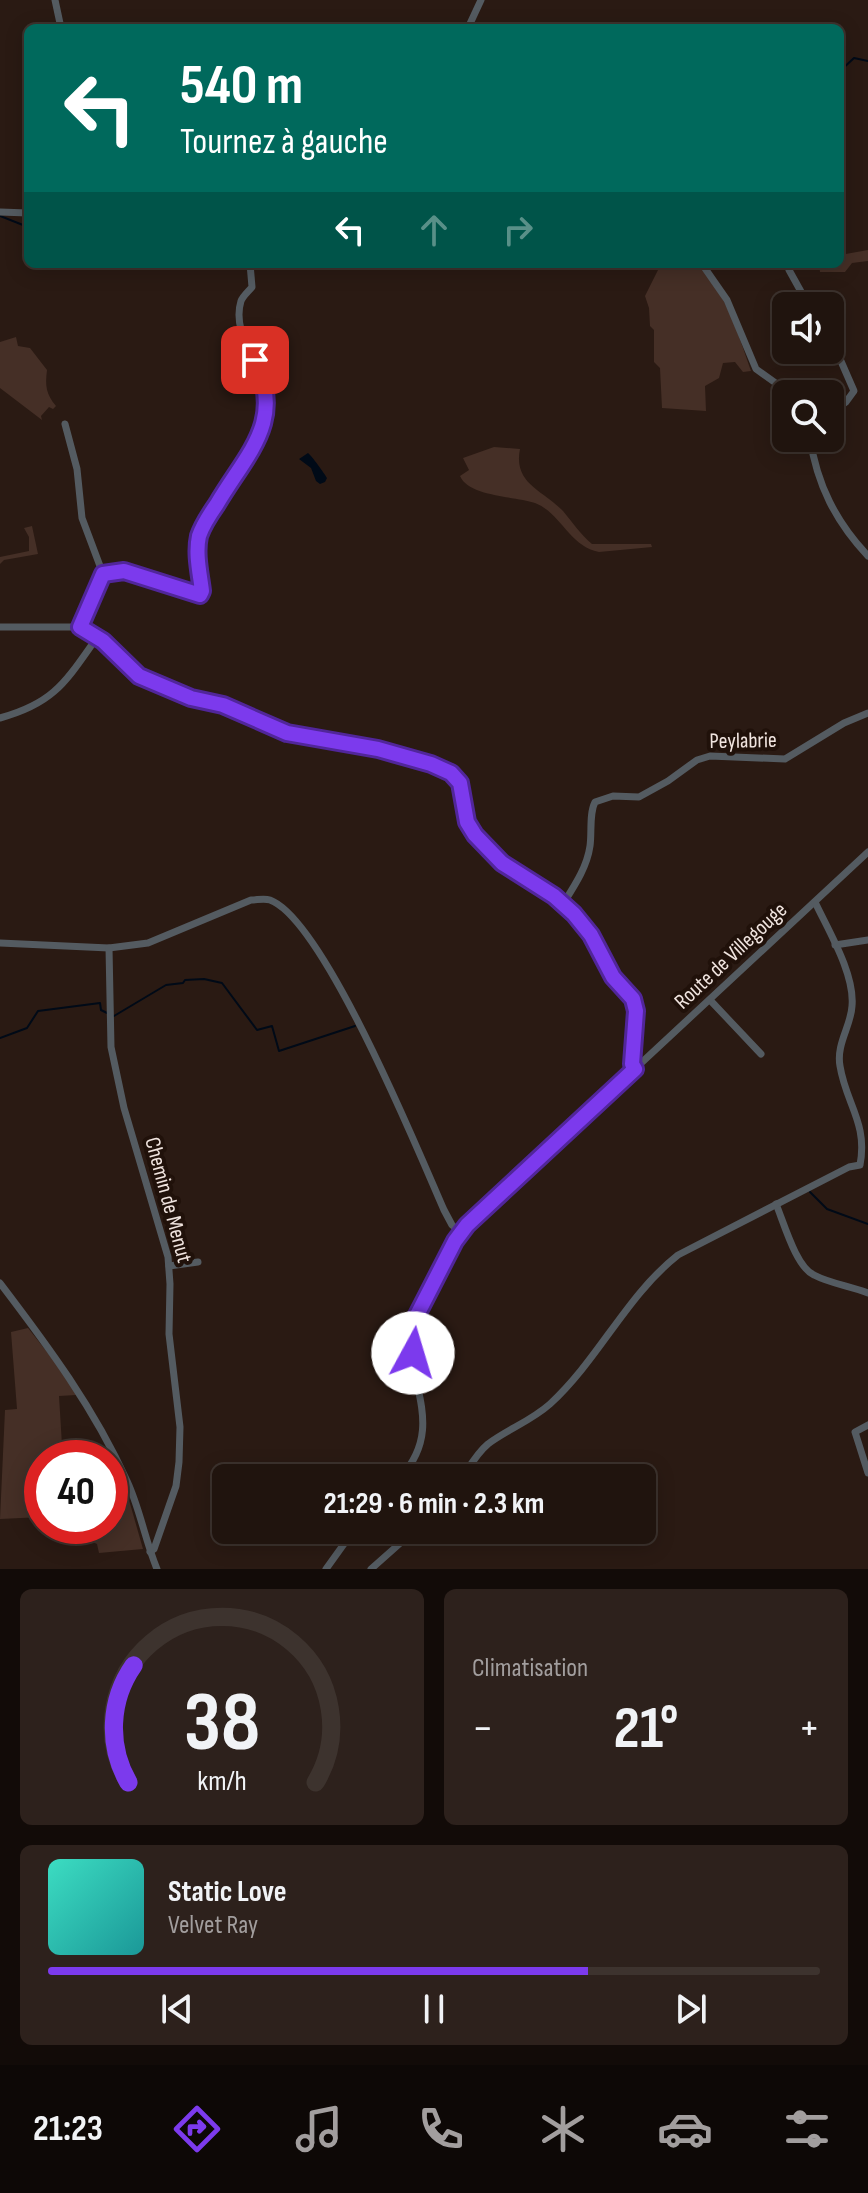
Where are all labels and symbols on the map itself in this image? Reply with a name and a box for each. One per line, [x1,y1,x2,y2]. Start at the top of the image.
pin [221,326,289,394]
street label: Peylabrie [709,727,777,755]
street label: Route de Villegouge [669,897,793,1015]
street label: Chemin de Menut [138,1134,198,1266]
position arrow [371,1311,455,1395]
speed limit sign: 40 [24,1440,128,1544]

